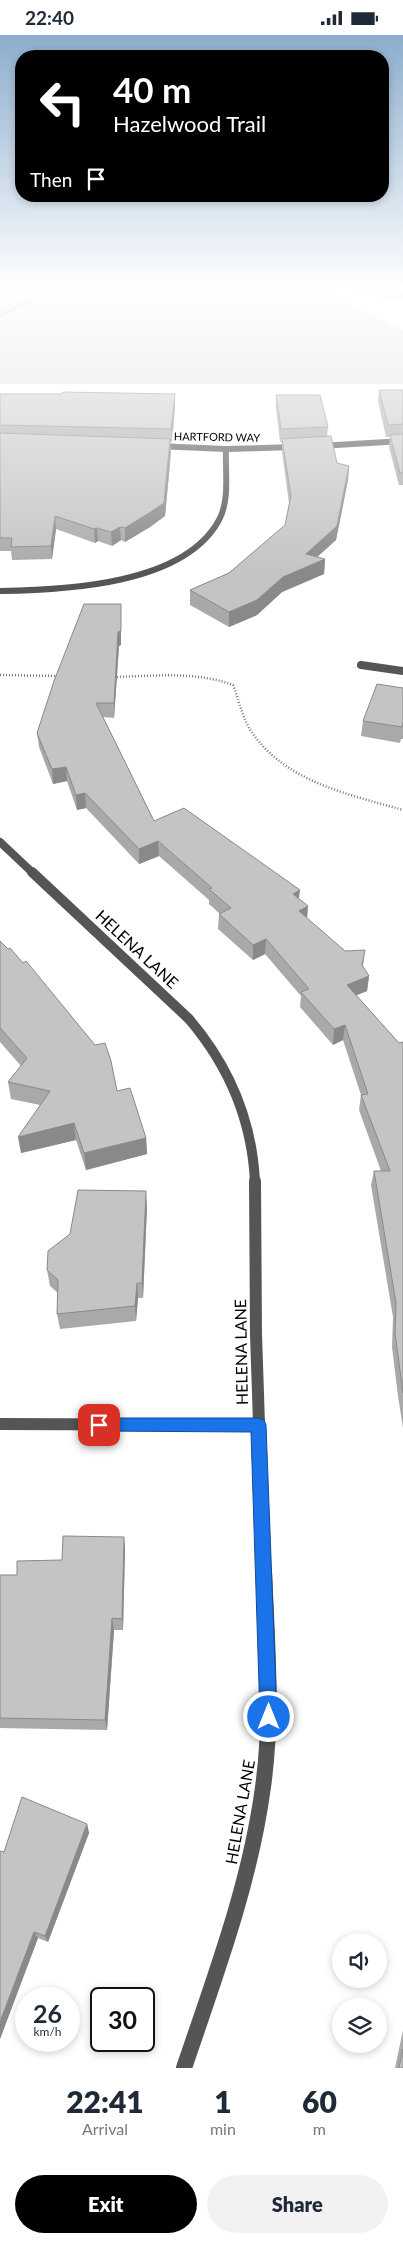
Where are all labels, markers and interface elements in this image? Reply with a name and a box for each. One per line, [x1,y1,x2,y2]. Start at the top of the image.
text: 22:40 [25,6,74,29]
text: 40 m [113,68,191,110]
icon: left [30,70,95,135]
text: Hazelwood Trail [113,110,266,137]
icon: arrive [82,165,110,193]
text: Then [30,168,72,191]
street label: HARTFORD WAY [174,429,260,444]
street label: HELENA LANE [92,906,183,992]
street label: HELENA LANE [230,1299,251,1405]
pin [78,1404,120,1446]
icon: arrive [85,1411,113,1439]
position arrow [242,1690,294,1742]
street label: HELENA LANE [221,1758,258,1866]
map controls [332,1933,387,2053]
button: sound [332,1933,387,1988]
speed limit sign: 30 [90,1987,155,2052]
text: 26 [33,1998,62,2028]
button: layers [332,1998,387,2053]
text: km/h [33,2024,62,2039]
text: 22:41 [66,2083,144,2119]
text: 1 [214,2083,232,2119]
text: 60 [302,2083,337,2119]
text: Arrival [82,2119,128,2138]
text: min [210,2119,236,2138]
text: m [313,2119,326,2138]
button: Exit [15,2175,197,2233]
button: Share [207,2175,388,2233]

